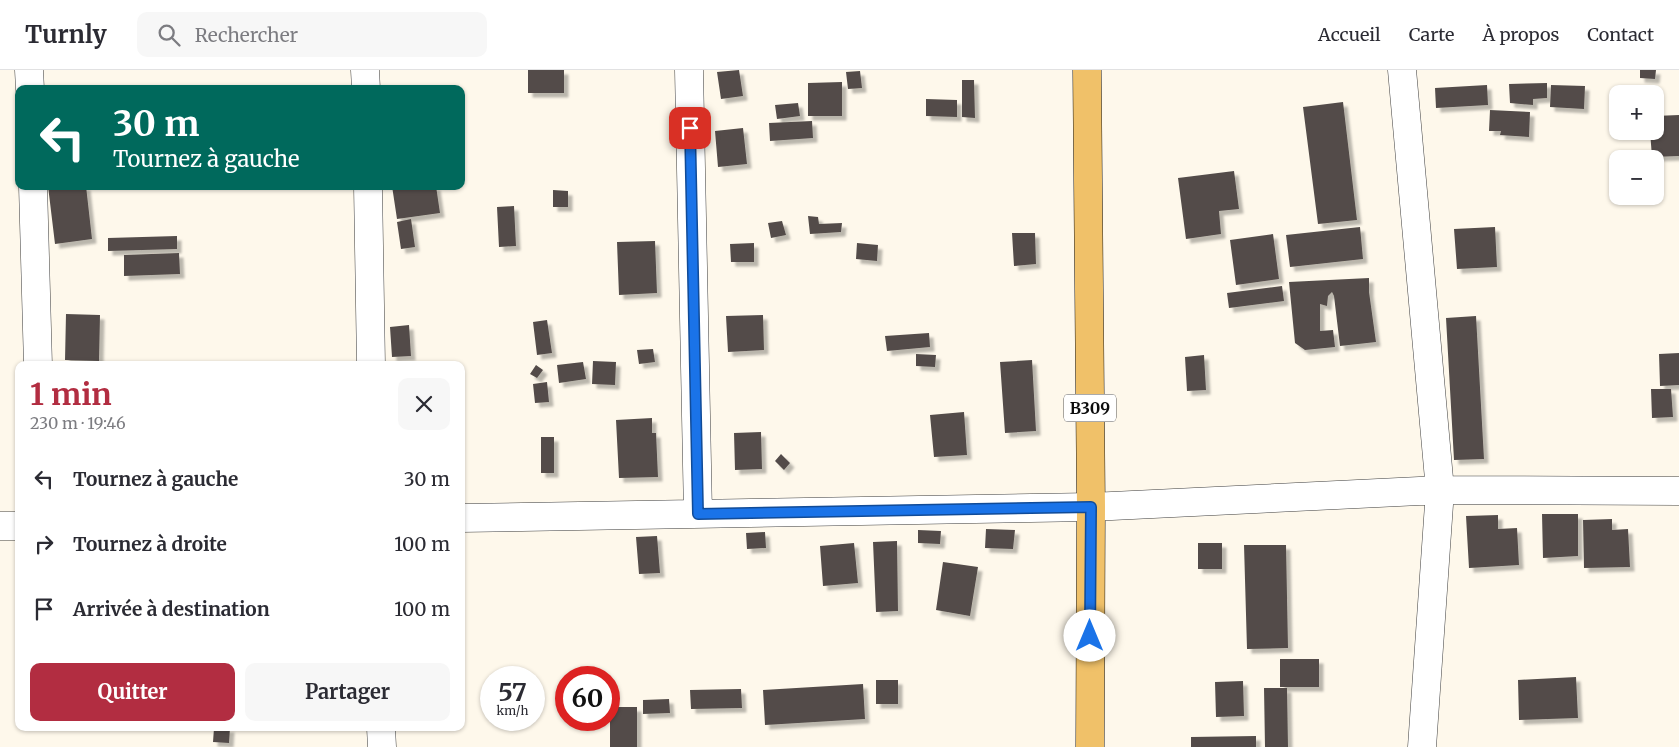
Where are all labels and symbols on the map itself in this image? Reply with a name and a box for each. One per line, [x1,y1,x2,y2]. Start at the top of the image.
pin [669,107,711,149]
road number: B309 [1064,394,1116,422]
position arrow [1063,609,1115,661]
speed limit sign: 60 [555,666,620,731]

